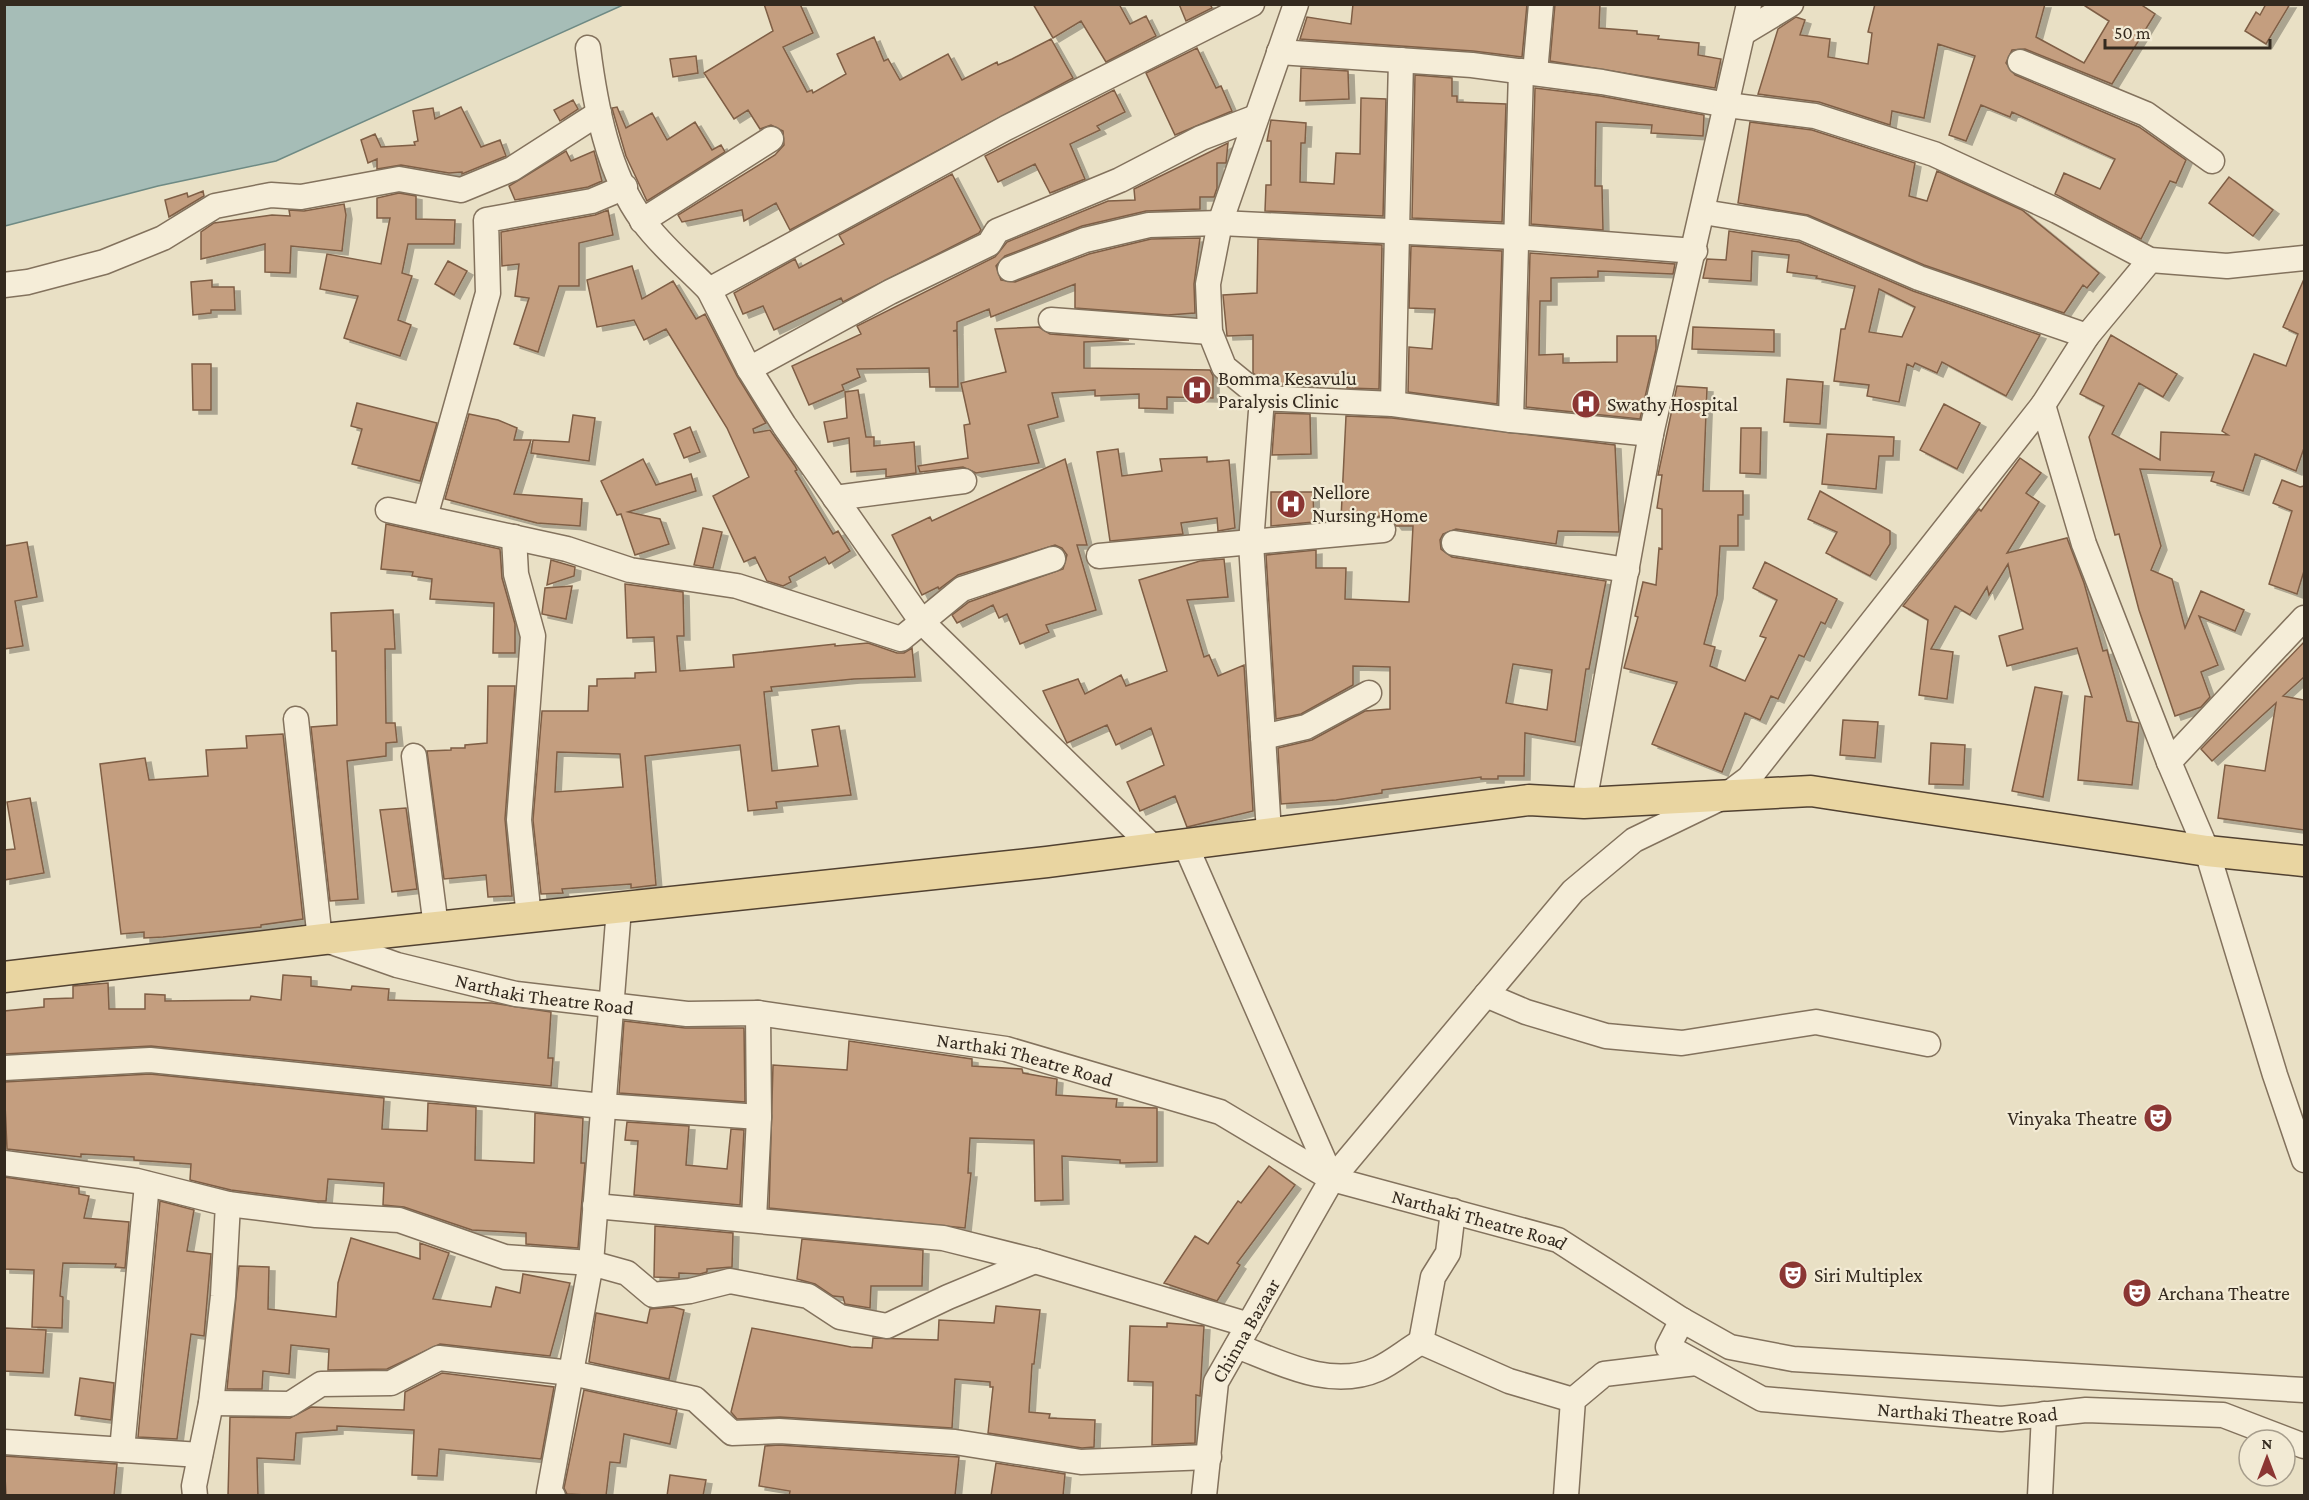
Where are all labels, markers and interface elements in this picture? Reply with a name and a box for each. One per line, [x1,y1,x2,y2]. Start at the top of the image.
scale bar [2105,12,2270,50]
text: 50 m [2114,23,2151,43]
place label: Bomma Kesavulu Paralysis Clinic [1218,367,1357,413]
hospital icon: Bomma Kesavulu Paralysis Clinic [1181,374,1213,406]
hospital icon: Swathy Hospital [1570,388,1602,420]
place label: Swathy Hospital [1607,393,1738,416]
place label: Nellore Nursing Home [1312,481,1428,527]
hospital icon: Nellore Nursing Home [1275,488,1307,520]
street label: Narthaki Theatre Road [453,969,636,1019]
street label: Narthaki Theatre Road [935,1028,1116,1091]
theatre icon: Vinyaka Theatre [2142,1102,2174,1134]
place label: Vinyaka Theatre [2007,1107,2137,1130]
street label: Narthaki Theatre Road [1389,1185,1572,1254]
theatre icon: Siri Multiplex [1777,1259,1809,1291]
place label: Siri Multiplex [1814,1264,1923,1287]
street label: Chinna Bazaar [1207,1274,1284,1387]
theatre icon: Archana Theatre [2121,1277,2153,1309]
place label: Archana Theatre [2158,1282,2290,1304]
street label: Narthaki Theatre Road [1876,1398,2059,1430]
north arrow [2237,1428,2297,1488]
text: N [2262,1435,2273,1452]

